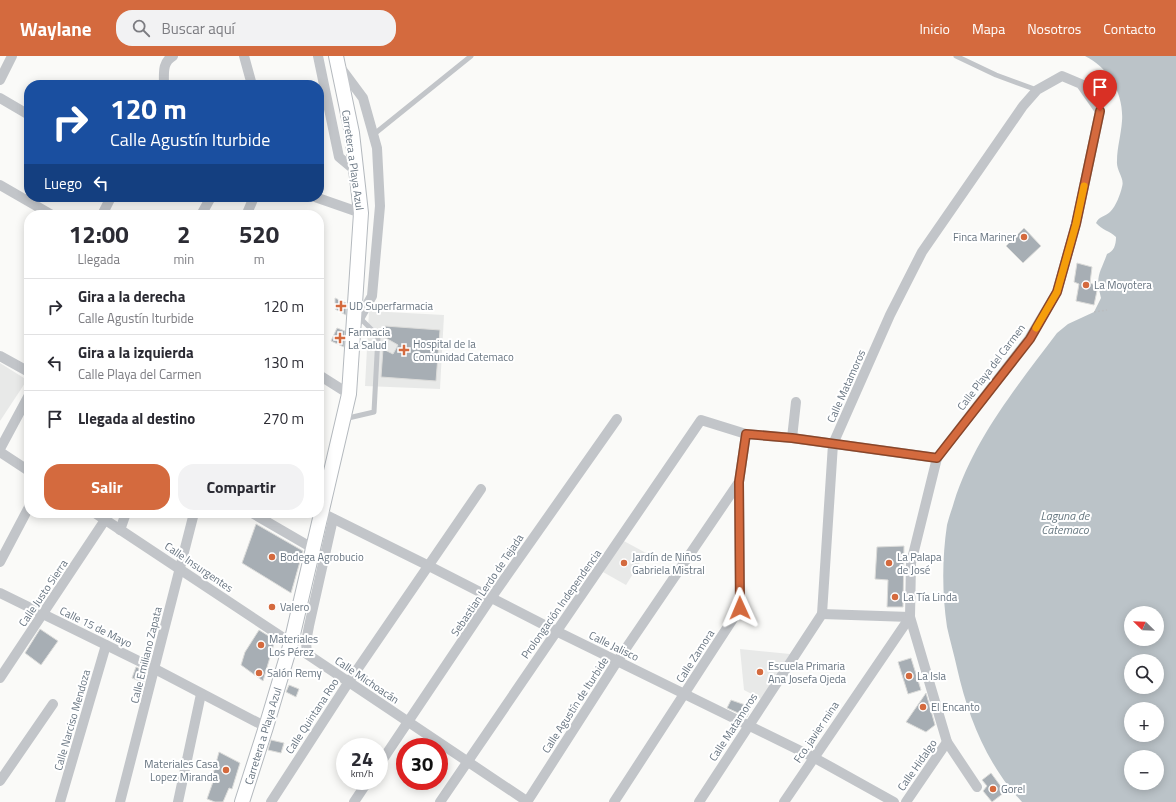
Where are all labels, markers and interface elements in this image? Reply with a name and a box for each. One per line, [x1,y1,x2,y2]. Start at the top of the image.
search box [116,10,396,46]
text: Waylane [20,14,92,43]
icon: search [130,17,152,39]
text: Buscar aquí [162,17,235,40]
text: Inicio [919,18,950,39]
text: Mapa [972,18,1005,39]
text: Nosotros [1027,18,1081,39]
text: Contacto [1103,18,1156,39]
pin [1083,70,1117,111]
icon: arrive [1089,76,1111,98]
text: 120 m [110,87,187,130]
icon: right [44,96,96,148]
street label: Carretera a Playa Azul [338,109,368,211]
text: Calle Agustín Iturbide [110,126,270,153]
text: Luego [44,172,82,195]
icon: left [90,172,112,194]
text: 12:00 [69,216,129,252]
text: 2 [177,216,191,252]
text: 520 [239,216,279,252]
place label: Finca Mariner [953,229,1016,245]
marker: Finca Mariner [1019,232,1029,242]
text: Llegada [78,249,120,269]
text: min [173,249,194,269]
text: m [254,249,265,269]
place label: La Moyotera [1094,277,1152,293]
marker: La Moyotera [1081,280,1091,290]
text: Gira a la derecha [78,285,185,308]
text: 120 m [263,295,304,318]
icon: right [44,296,66,318]
place label: UD Superfarmacia [349,298,433,314]
marker: UD Superfarmacia [336,301,346,311]
text: Calle Agustín Iturbide [78,308,194,328]
street label: Calle Playa del Carmen [953,320,1029,414]
place label: Farmacia La Salud [348,324,391,353]
marker: Farmacia La Salud [335,333,345,343]
place label: Hospital de la Comunidad Catemaco [413,336,514,365]
text: Gira a la izquierda [78,341,194,364]
marker: Hospital de la Comunidad Catemaco [398,344,410,356]
street label: Calle Matamoros [823,347,869,425]
text: 130 m [263,351,304,374]
icon: left [44,352,66,374]
text: Calle Playa del Carmen [78,364,202,384]
text: Llegada al destino [78,407,195,430]
text: 270 m [263,407,304,430]
icon: arrive [44,408,66,430]
button: Salir [44,464,170,510]
button: Compartir [178,464,304,510]
water label: Laguna de Catemaco [1041,506,1091,539]
street label: Sebastian Lerdo de Tejada [447,530,527,639]
street label: Calle Insurgentes [162,538,236,596]
street label: Prolongación Independencia [517,546,605,662]
place label: Bodega Agrobucio [280,549,364,565]
place label: Jardín de Niños Gabriela Mistral [632,549,705,578]
place label: La Palapa de José [897,549,942,578]
marker: Bodega Agrobucio [267,552,277,562]
street label: Calle Justo Sierra [15,556,72,630]
marker: Jardín de Niños Gabriela Mistral [619,558,629,568]
marker: La Palapa de José [884,558,894,568]
position arrow [719,587,761,629]
place label: La Tía Linda [903,589,958,605]
marker: La Tía Linda [890,592,900,602]
place label: Valero [280,599,309,615]
marker: Valero [267,602,277,612]
street label: Calle 15 de Mayo [57,603,135,652]
street label: Calle Emiliano Zapata [126,605,166,705]
north arrow [1124,606,1164,646]
map controls [1124,606,1164,790]
street label: Calle Zamora [672,626,718,686]
street label: Calle Jalisco [586,627,642,665]
place label: Materiales Los Pérez [269,631,318,660]
marker: Materiales Los Pérez [256,640,266,650]
street label: Calle Michoacán [332,653,402,707]
street label: Calle Agustín de Iturbide [538,653,612,756]
button: search [1124,654,1164,694]
place label: Escuela Primaria Ana Josefa Ojeda [768,658,847,687]
place label: Salón Remy [267,665,323,681]
street label: Calle Narciso Mendoza [50,667,94,772]
marker: Escuela Primaria Ana Josefa Ojeda [755,667,765,677]
marker: Salón Remy [254,668,264,678]
place label: La Isla [917,668,947,684]
marker: La Isla [904,671,914,681]
street label: Calle Quintana Roo [281,675,343,757]
street label: Carretera a Playa Azul [241,685,285,787]
street label: Calle Matamoros [705,690,761,764]
street label: Fco. javier mina [789,698,843,766]
place label: El Encanto [931,699,980,715]
marker: El Encanto [918,702,928,712]
button: + [1124,702,1164,742]
street label: Calle Hidalgo [893,736,941,794]
speed limit sign: 30 [396,738,448,790]
text: 24 [351,743,373,774]
button: − [1124,750,1164,790]
place label: Materiales Casa Lopez Miranda [144,756,218,785]
marker: Materiales Casa Lopez Miranda [221,765,231,775]
text: km/h [351,766,373,781]
place label: Gorel [1001,781,1025,797]
marker: Gorel [988,784,998,794]

